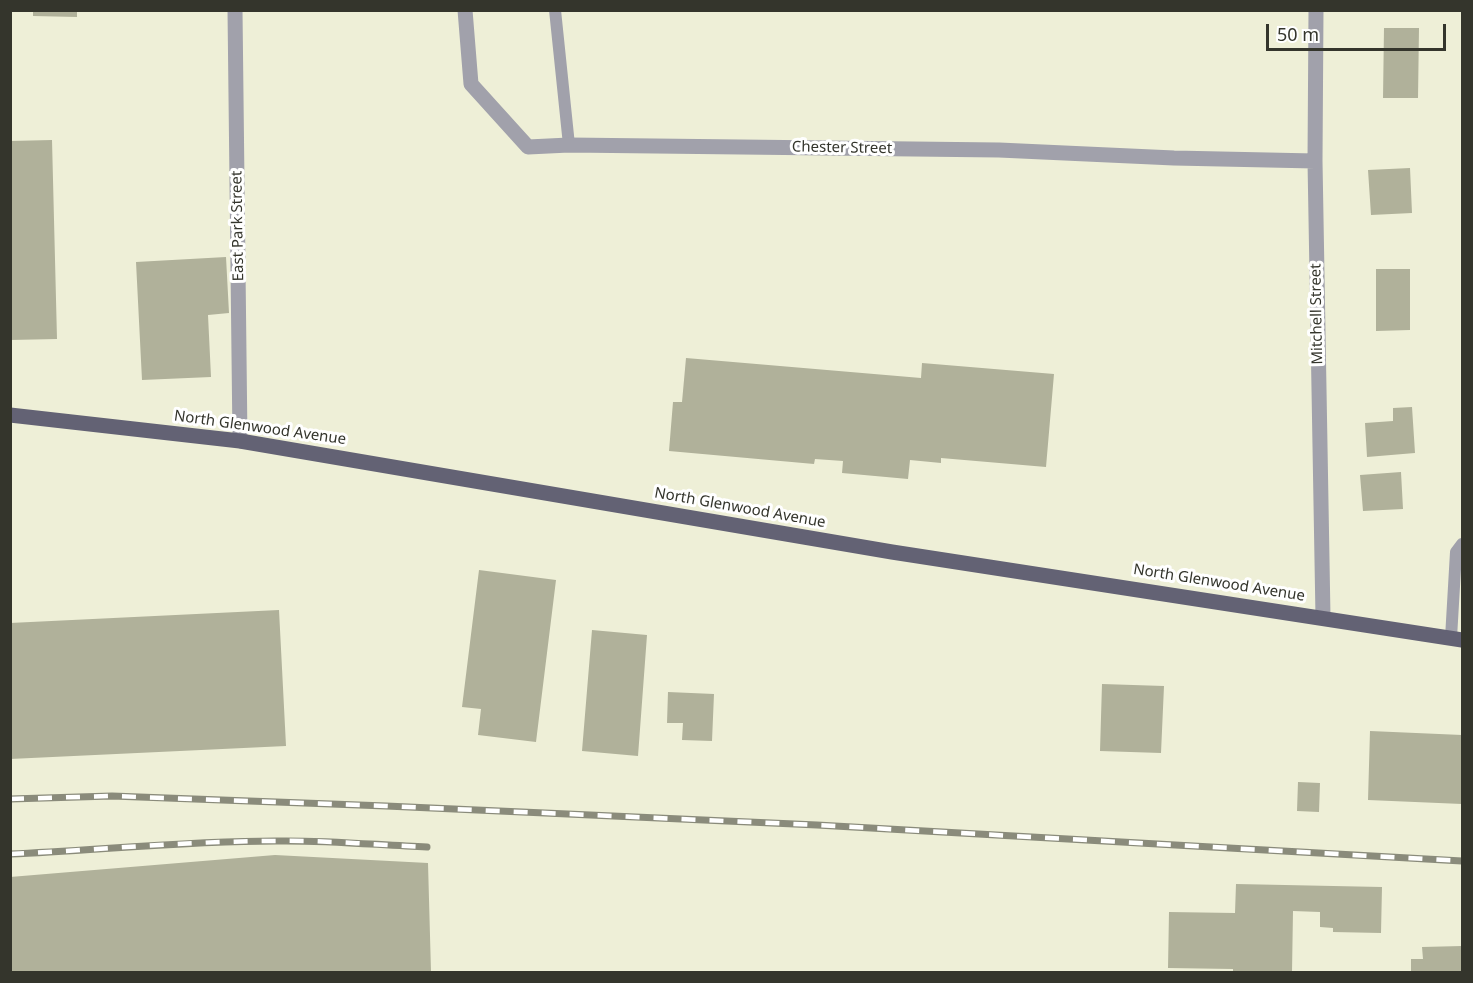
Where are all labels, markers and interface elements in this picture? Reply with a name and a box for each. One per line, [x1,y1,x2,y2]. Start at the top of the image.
scale bar [1269,12,1449,50]
text: 50 m [1277,22,1319,46]
street label: Chester Street [792,138,892,158]
street label: East Park Street [228,170,248,282]
street label: Mitchell Street [1307,263,1327,365]
street label: North Glenwood Avenue [173,407,347,449]
street label: North Glenwood Avenue [653,484,827,532]
street label: North Glenwood Avenue [1132,561,1306,605]

